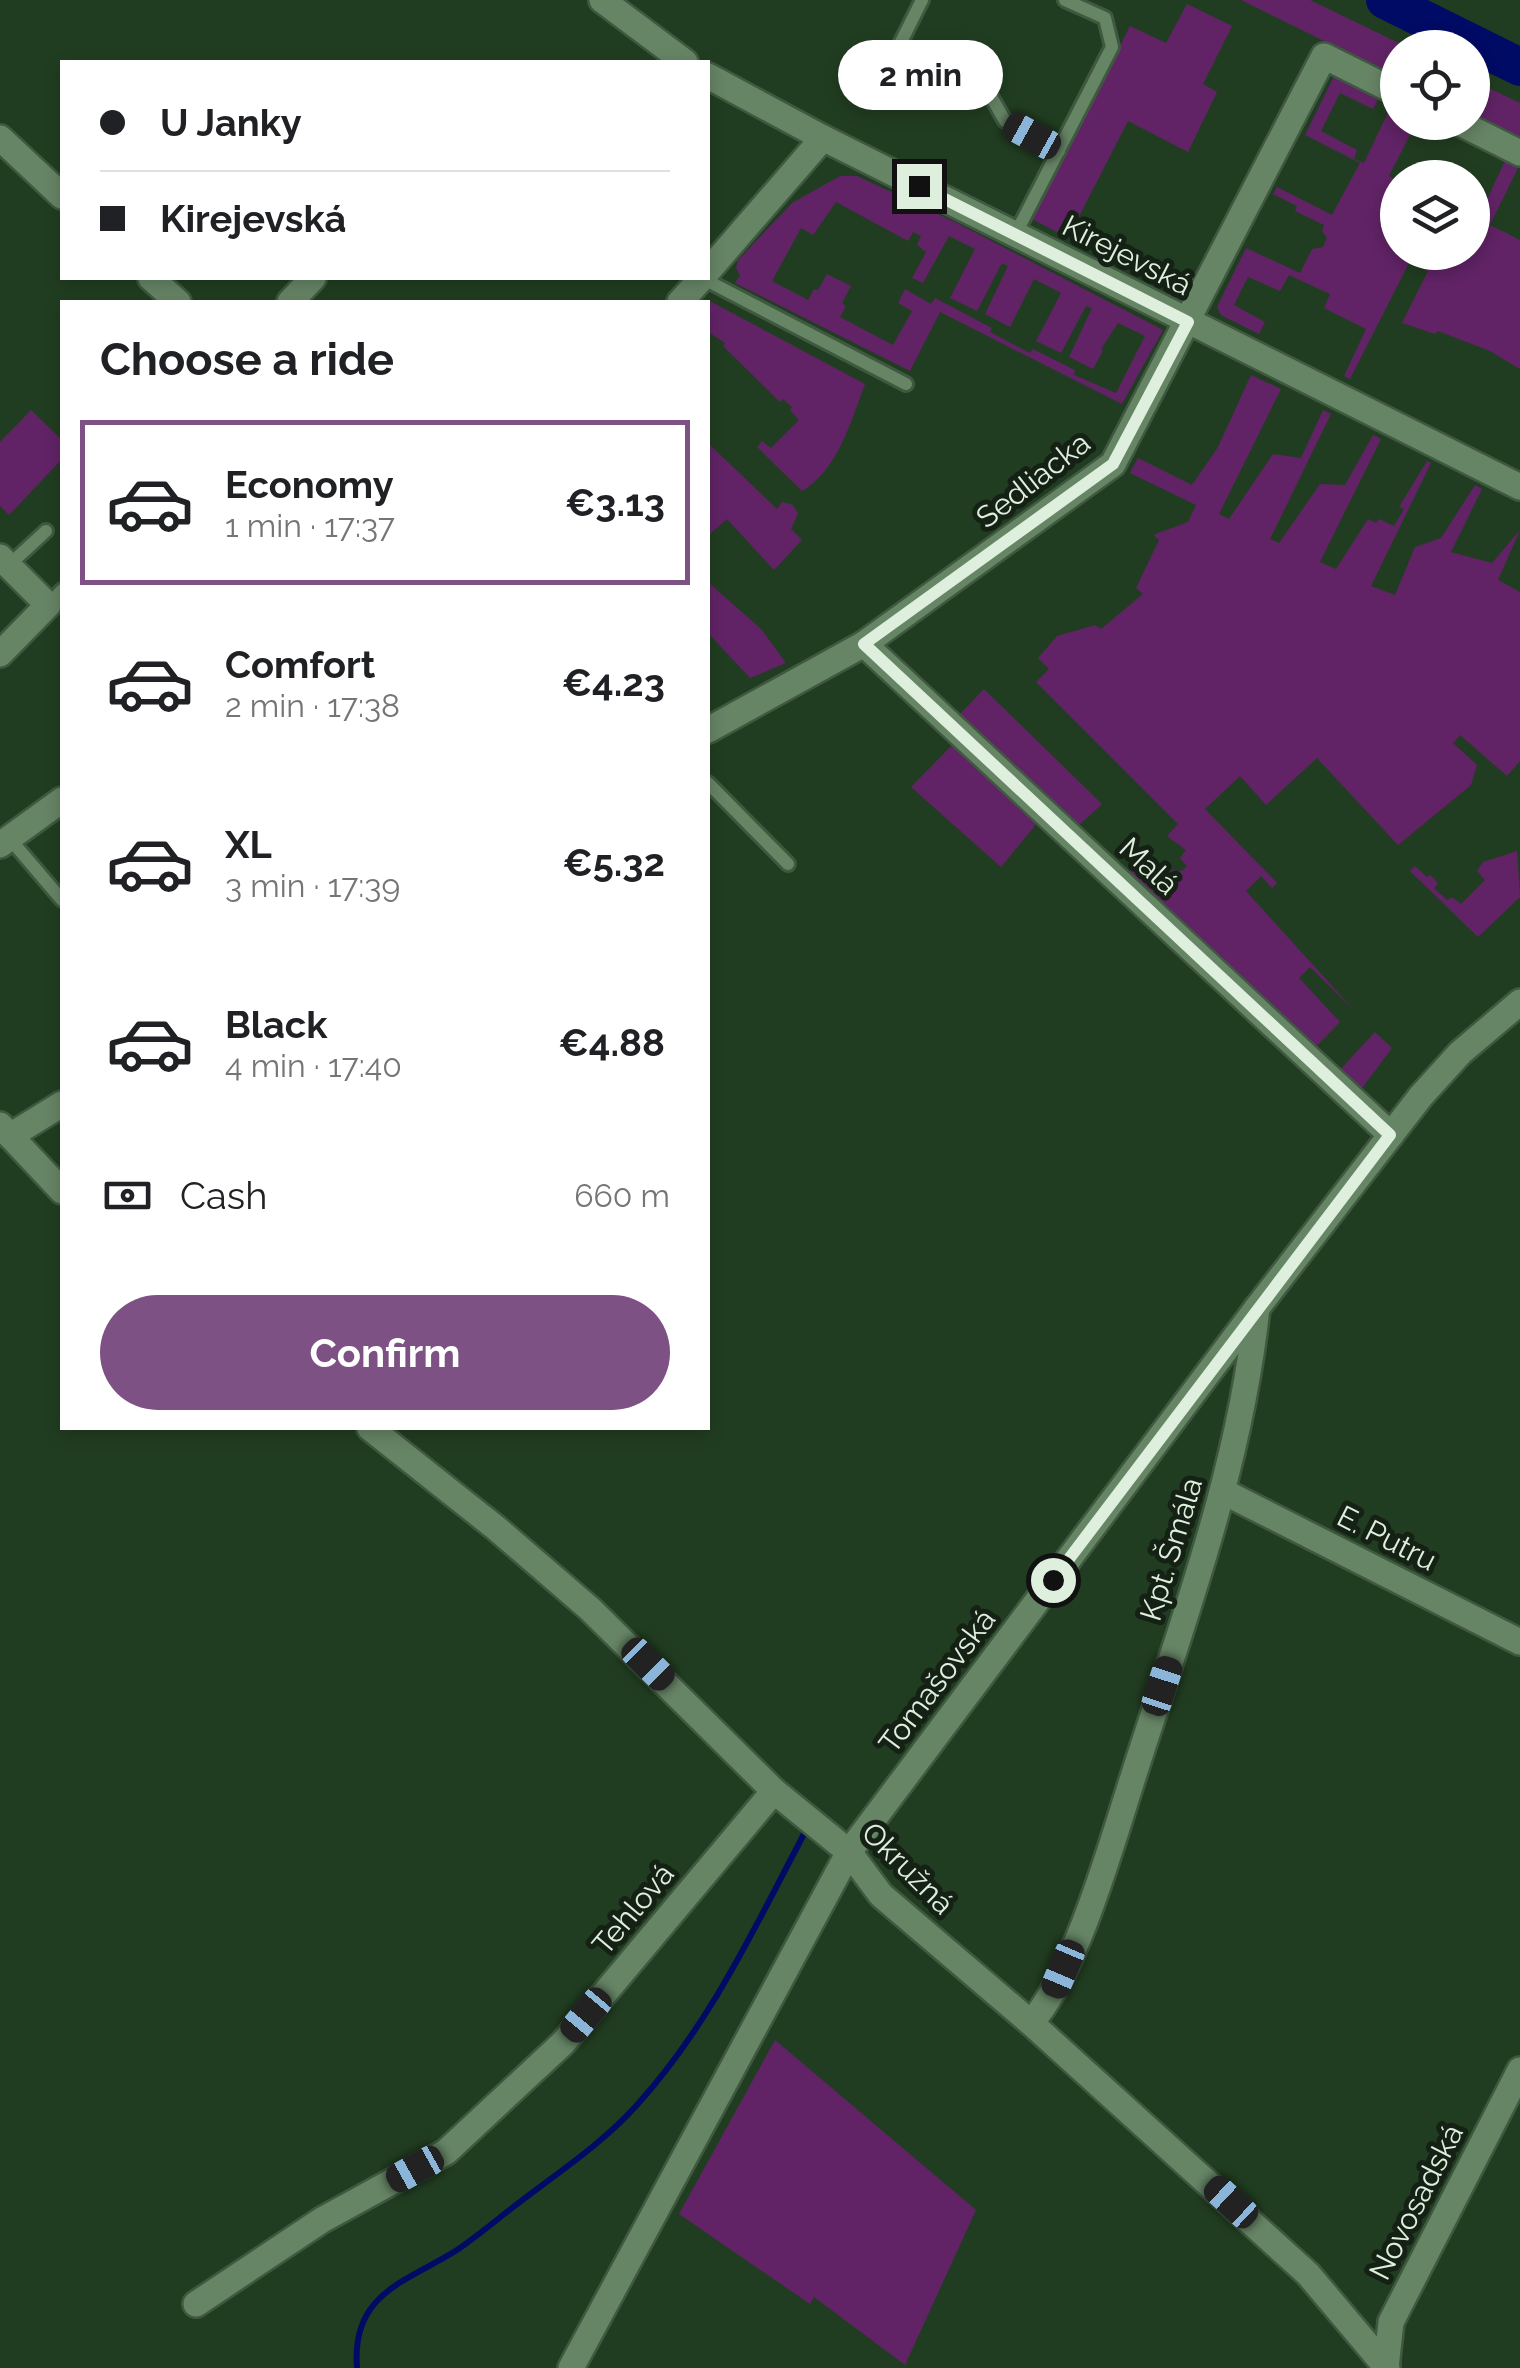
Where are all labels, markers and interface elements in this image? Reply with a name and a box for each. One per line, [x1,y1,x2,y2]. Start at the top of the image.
map controls [1380,30,1490,270]
button: locate [1380,30,1490,140]
callout: 2 min [836,41,1002,111]
text: 2 min [879,56,962,93]
text: U Janky [160,100,302,145]
car [998,108,1066,164]
button: layers [1380,160,1490,270]
route end [897,164,942,209]
text: Kirejevská [160,196,346,241]
street label: Kirejevská [1057,208,1197,302]
text: Choose a ride [100,333,394,386]
street label: Sedliacka [969,425,1097,535]
icon: car [105,458,195,548]
text: Economy [225,462,394,507]
text: €3.13 [565,480,665,525]
text: 1 min · 17:37 [225,507,395,544]
icon: car [105,638,195,728]
text: Comfort [225,642,375,687]
text: €4.23 [562,660,665,705]
text: 2 min · 17:38 [225,687,400,724]
icon: car [105,818,195,908]
text: XL [225,822,272,867]
street label: Malá [1113,830,1185,902]
text: €5.32 [562,840,665,885]
text: 3 min · 17:39 [225,867,400,904]
icon: car [105,998,195,1088]
text: Black [225,1002,327,1047]
text: €4.88 [559,1020,665,1065]
text: 4 min · 17:40 [225,1047,402,1084]
icon: cash [100,1168,155,1223]
text: Cash [180,1173,267,1218]
text: 660 m [574,1177,670,1214]
button: Confirm [100,1295,670,1410]
street label: Kpt. Šmála [1132,1473,1209,1625]
street label: E. Putru [1332,1498,1442,1578]
route start [1031,1558,1076,1603]
street label: Tomašovská [872,1602,1002,1760]
car [616,1632,680,1696]
car [1138,1653,1186,1719]
street label: Okružná [855,1815,961,1921]
street label: Tehlová [585,1857,681,1961]
car [1037,1936,1089,2002]
car [555,1982,617,2048]
street label: Novosadská [1362,2118,1470,2286]
car [381,2141,449,2197]
car [1199,2171,1263,2233]

